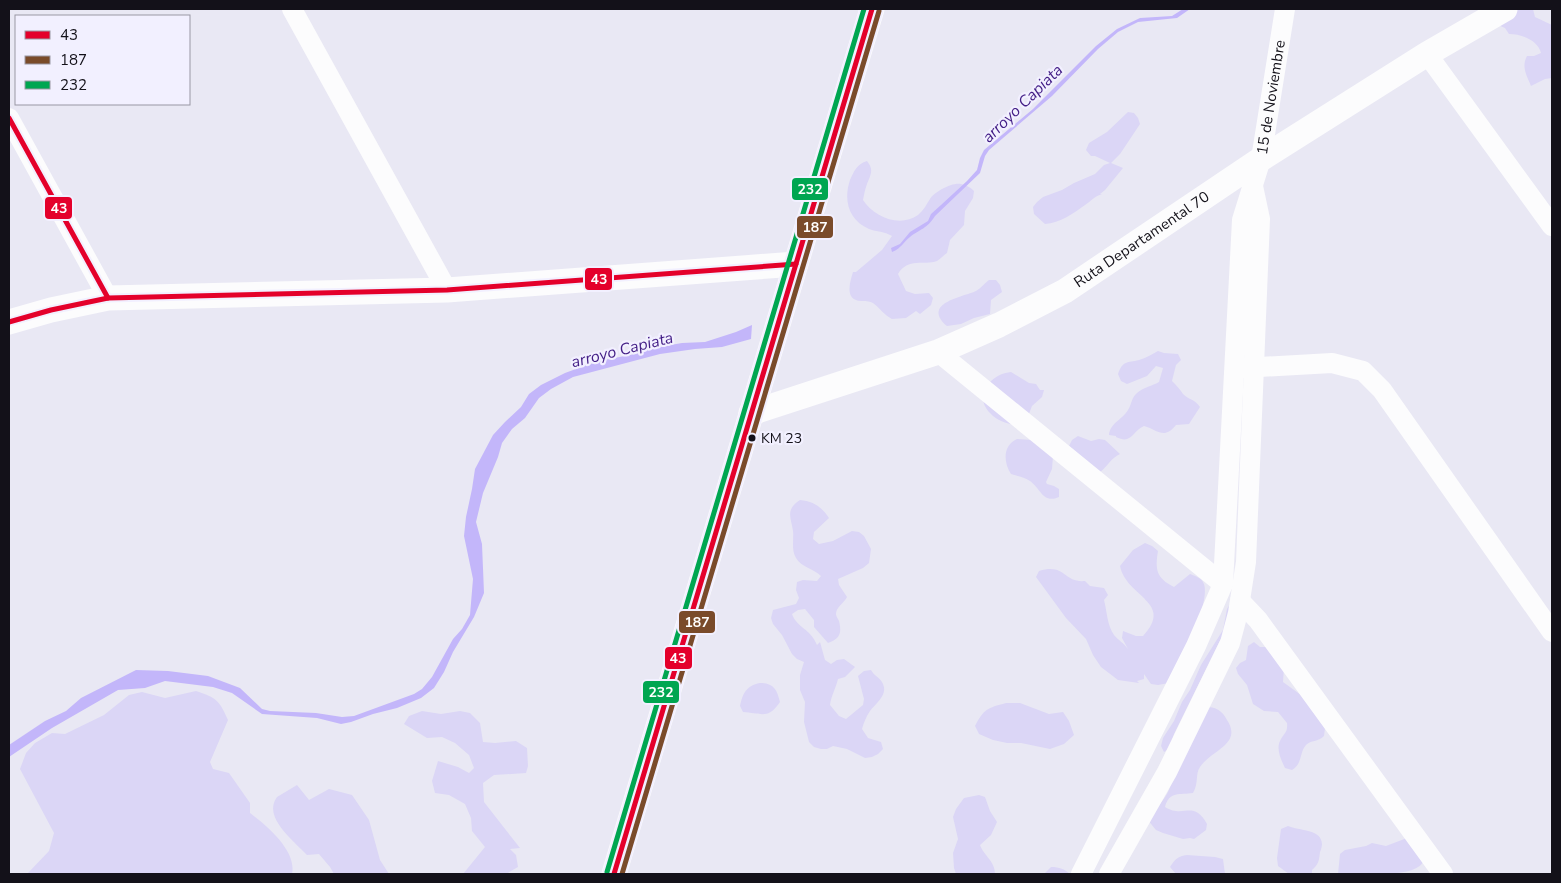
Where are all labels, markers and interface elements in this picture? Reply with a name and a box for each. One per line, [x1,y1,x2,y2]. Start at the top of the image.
legend [15,15,190,105]
text: 43 [60,25,78,45]
street label: 15 de Noviembre [1252,38,1290,156]
text: 187 [60,50,87,70]
water label: arroyo Capiata [978,60,1068,148]
text: 232 [60,75,87,95]
line badge: 232 [791,177,829,201]
text: 232 [797,180,823,199]
street label: Ruta Departamental 70 [1070,187,1213,292]
line badge: 43 [44,196,73,220]
text: 43 [51,199,67,218]
line badge: 187 [796,215,834,239]
text: 187 [802,218,828,237]
line badge: 43 [584,267,613,291]
text: 43 [591,270,607,289]
water label: arroyo Capiata [569,327,676,373]
place label: KM 23 [761,429,802,448]
marker: KM 23 [747,433,757,443]
line badge: 187 [678,610,716,634]
text: 187 [684,613,710,632]
line badge: 43 [664,646,693,670]
text: 43 [670,649,686,668]
line badge: 232 [642,680,680,704]
text: 232 [648,683,674,702]

